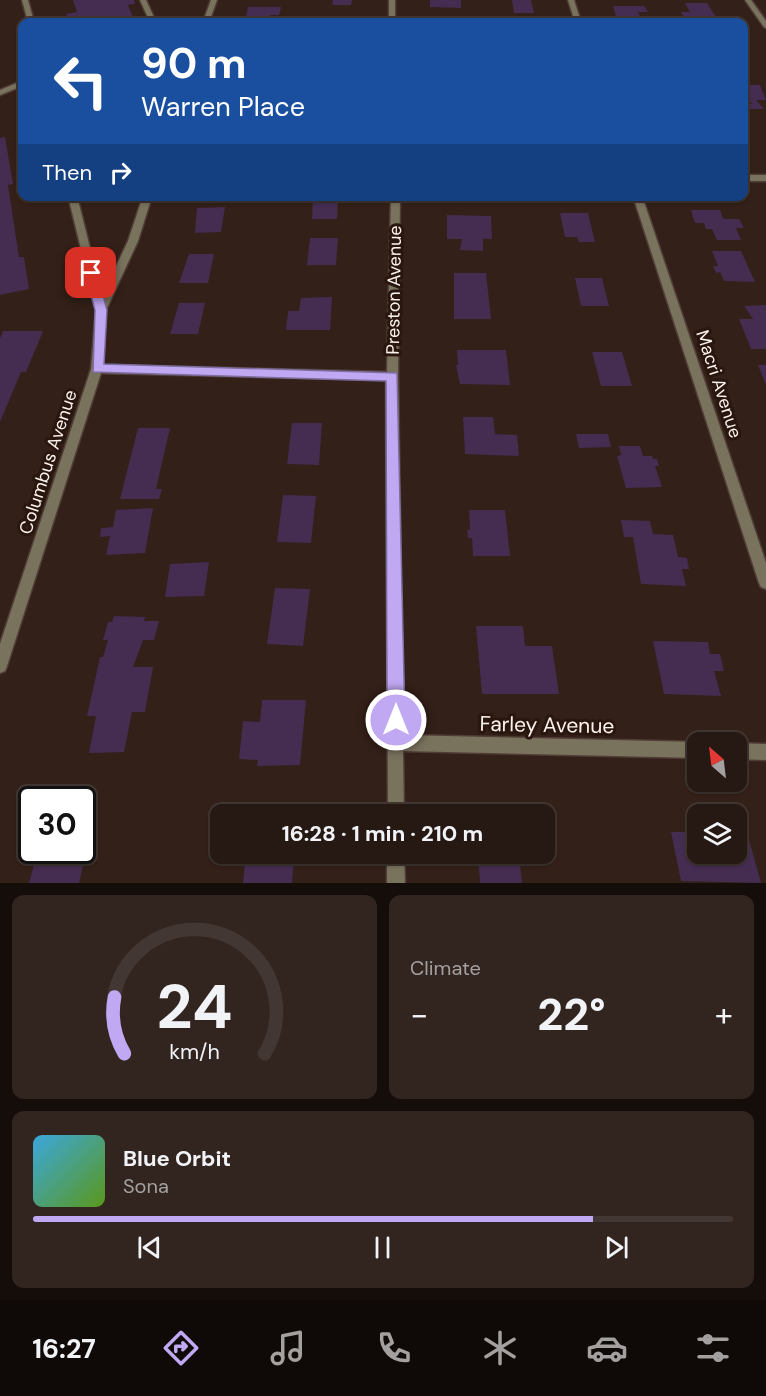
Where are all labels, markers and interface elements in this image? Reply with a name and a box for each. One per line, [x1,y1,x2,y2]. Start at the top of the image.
text: 90 m [141,36,247,91]
icon: left [42,42,120,120]
text: Warren Place [141,89,305,124]
icon: right [104,156,137,189]
text: Then [42,158,92,187]
street label: Preston Avenue [381,225,407,355]
pin [65,247,116,298]
icon: arrive [74,256,107,289]
street label: Macri Avenue [690,327,748,441]
street label: Columbus Avenue [13,387,83,537]
position arrow [364,688,428,752]
street label: Farley Avenue [480,710,615,740]
north arrow [687,732,747,792]
map controls [687,732,747,864]
speed limit sign: 30 [18,786,96,864]
button: layers [687,804,747,864]
text: 16:28 · 1 min · 210 m [282,819,483,848]
text: Climate [410,955,481,981]
text: 24 [156,966,233,1047]
text: 22° [537,985,606,1044]
text: − [410,993,428,1036]
text: + [715,993,733,1036]
text: km/h [169,1038,220,1066]
text: Blue Orbit [123,1144,231,1173]
text: Sona [123,1173,169,1199]
icon: previous [133,1231,166,1264]
icon: pause [366,1231,399,1264]
icon: next [600,1231,633,1264]
icon: directions [160,1327,202,1369]
icon: music [267,1327,309,1369]
icon: phone [373,1327,415,1369]
icon: climate [479,1327,521,1369]
icon: car [586,1327,628,1369]
icon: filters [692,1327,734,1369]
text: 16:27 [32,1331,96,1366]

